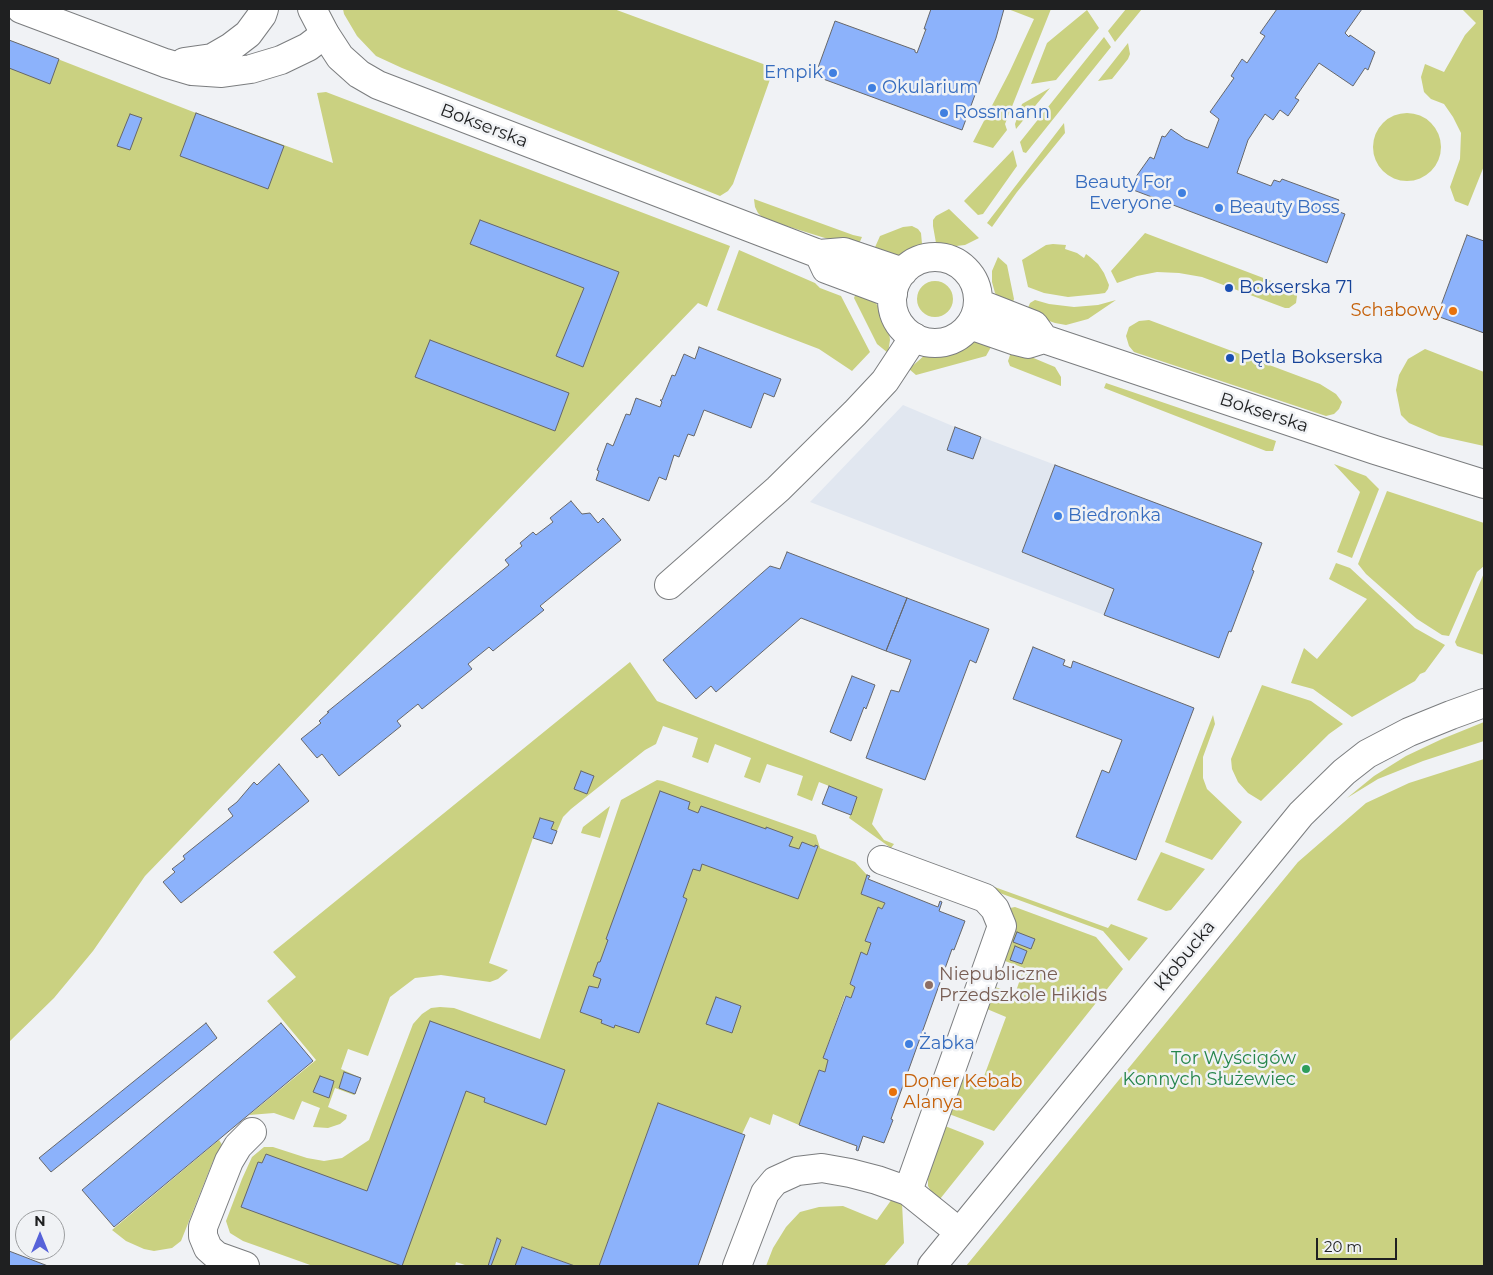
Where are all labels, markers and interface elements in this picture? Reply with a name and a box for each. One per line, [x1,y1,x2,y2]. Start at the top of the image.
place label: Empik [764,62,823,84]
marker: Empik [827,67,839,79]
place label: Okularium [882,77,978,99]
marker: Okularium [866,82,878,94]
street label: Bokserska [437,99,531,153]
place label: Rossmann [954,102,1050,124]
marker: Rossmann [938,107,950,119]
place label: Beauty For Everyone [1074,172,1172,214]
marker: Beauty For Everyone [1176,187,1188,199]
place label: Beauty Boss [1229,197,1339,219]
marker: Beauty Boss [1213,202,1225,214]
place label: Bokserska 71 [1239,277,1353,299]
marker: Bokserska 71 [1223,282,1235,294]
place label: Schabowy [1350,300,1443,322]
marker: Schabowy [1447,305,1459,317]
place label: Pętla Bokserska [1240,347,1383,369]
marker: Pętla Bokserska [1224,352,1236,364]
street label: Bokserska [1217,388,1311,438]
place label: Biedronka [1068,505,1161,527]
marker: Biedronka [1052,510,1064,522]
street label: Kłobucka [1150,916,1220,996]
place label: Niepubliczne Przedszkole Hikids [939,964,1107,1006]
marker: Niepubliczne Przedszkole Hikids [923,979,935,991]
place label: Żabka [919,1033,975,1055]
marker: Żabka [903,1038,915,1050]
place label: Tor Wyścigów Konnych Służewiec [1122,1048,1296,1090]
marker: Tor Wyścigów Konnych Służewiec [1300,1063,1312,1075]
place label: Doner Kebab Alanya [903,1071,1022,1114]
marker: Doner Kebab Alanya [887,1086,899,1098]
north arrow [15,1210,65,1260]
text: N [34,1212,46,1230]
scale bar [1318,1228,1399,1260]
text: 20 m [1324,1237,1362,1256]

